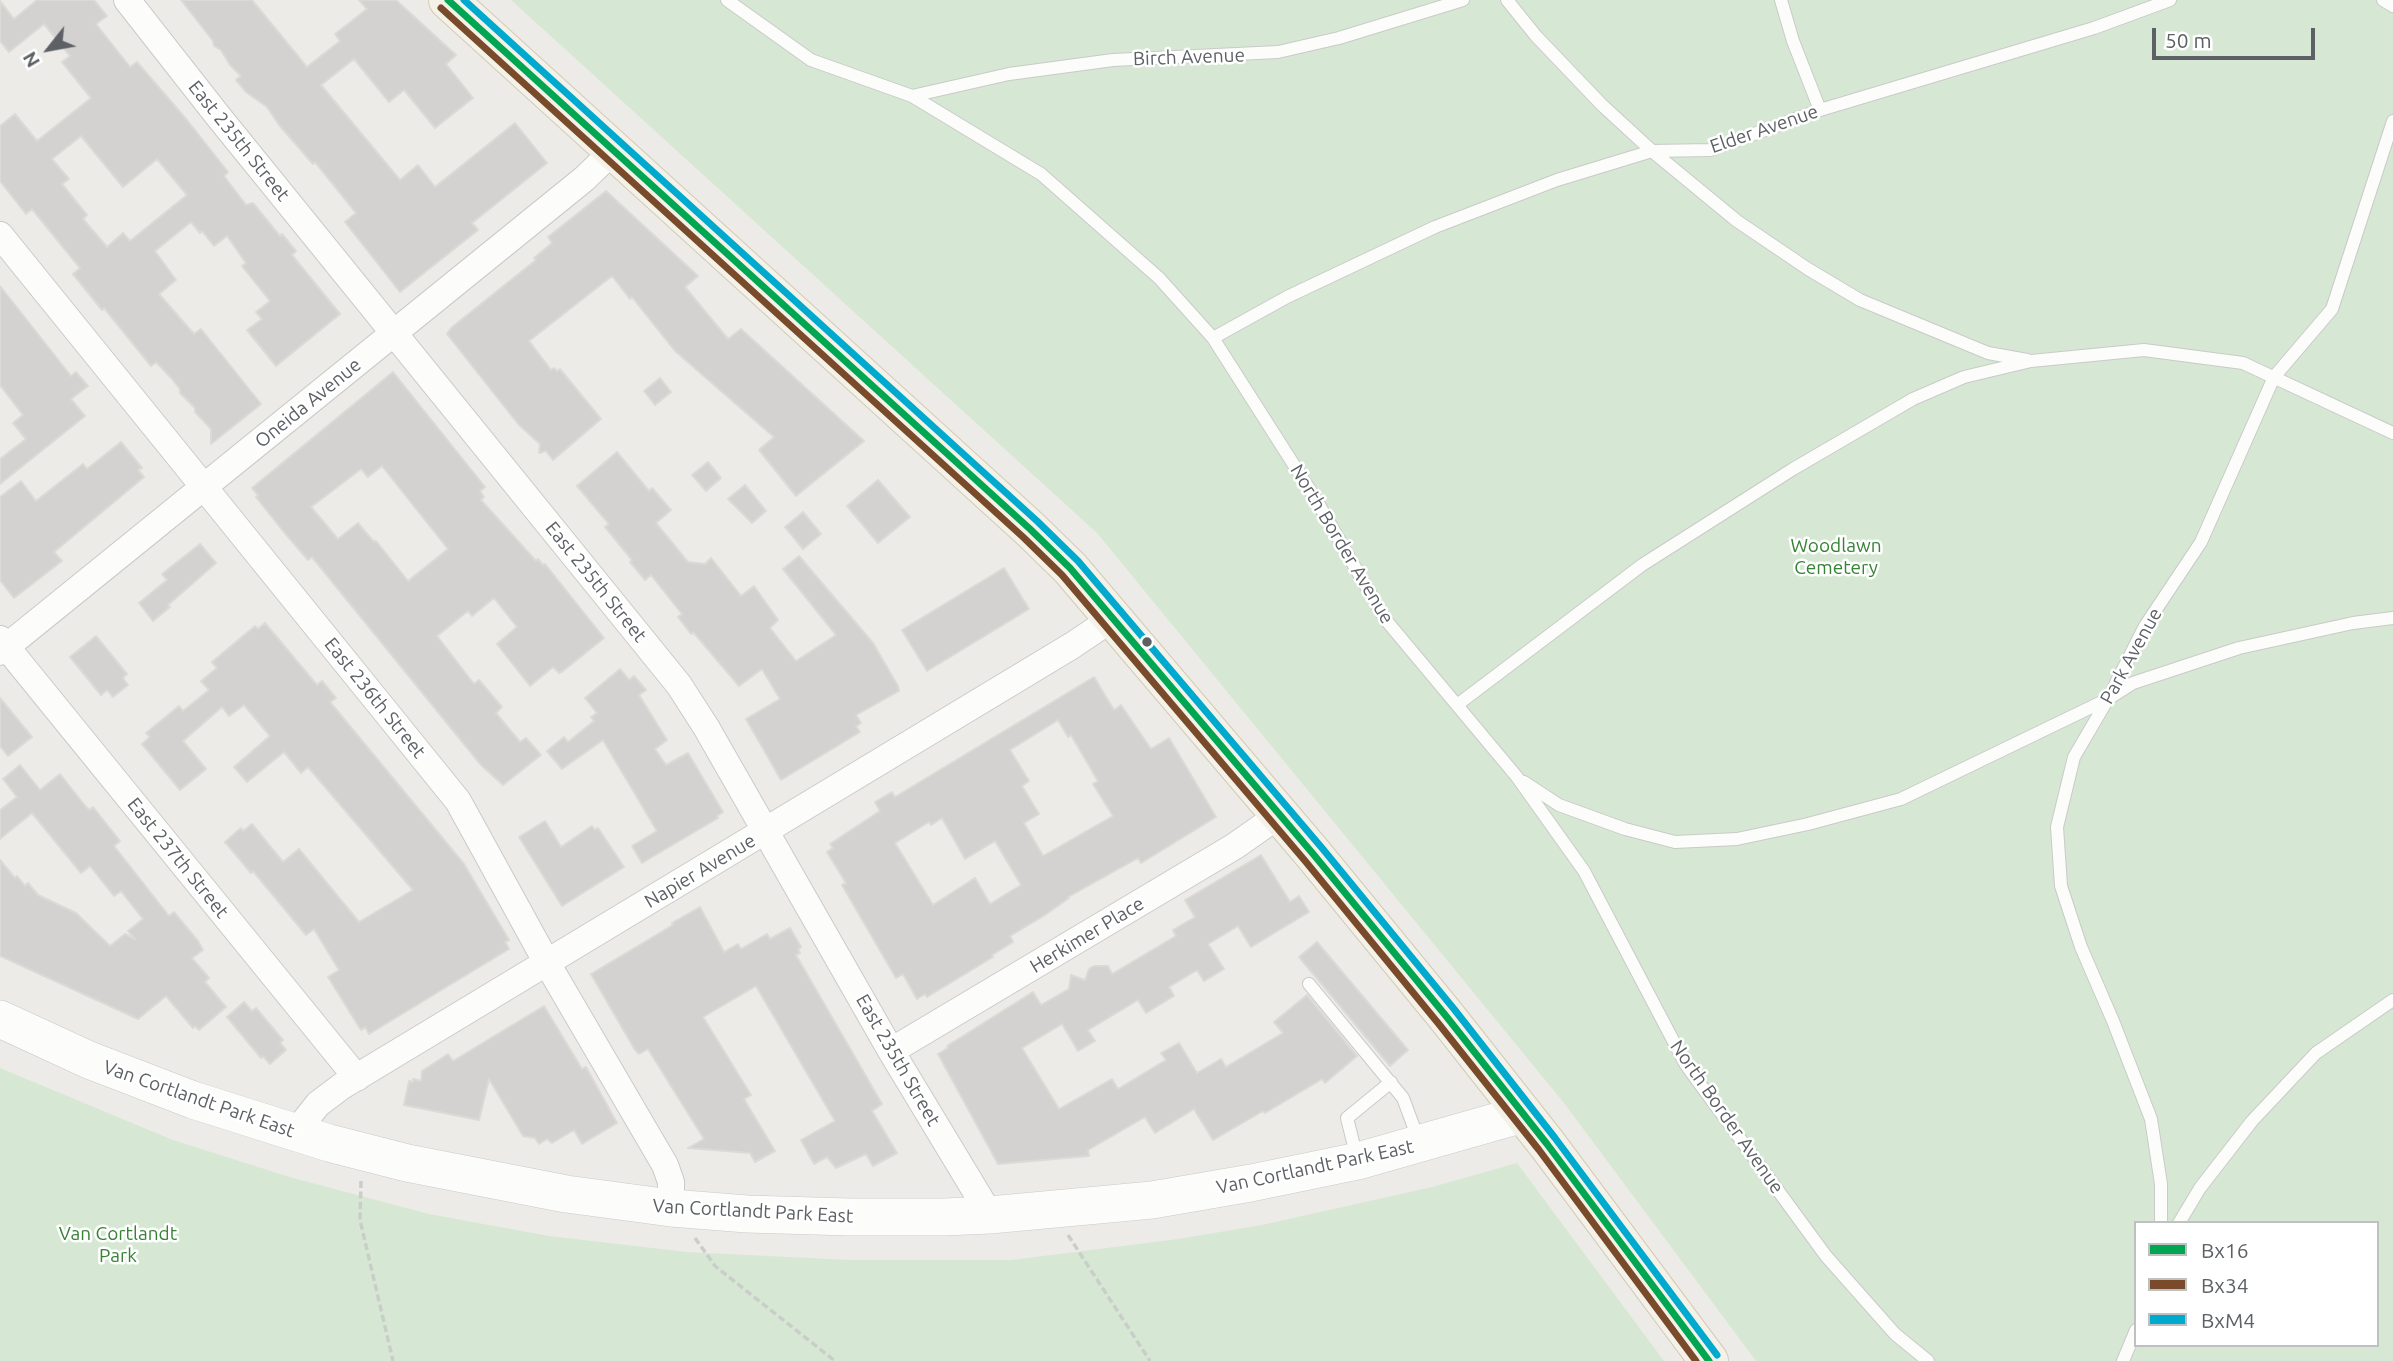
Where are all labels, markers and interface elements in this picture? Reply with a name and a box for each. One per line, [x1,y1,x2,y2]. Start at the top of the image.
north arrow [14,14,84,84]
scale bar [2155,14,2318,58]
text: 50 m [2165,28,2212,52]
street label: Birch Avenue [1133,44,1245,70]
text: N [18,48,44,72]
street label: East 235th Street [183,76,295,206]
street label: Elder Avenue [1707,100,1821,158]
street label: Oneida Avenue [250,353,366,453]
street label: North Border Avenue [1285,460,1399,628]
street label: East 235th Street [540,517,652,647]
park label: Woodlawn Cemetery [1791,535,1881,579]
street label: Park Avenue [2095,604,2167,708]
street label: East 236th Street [319,633,431,763]
unlabelled marker [1140,635,1154,649]
street label: East 237th Street [122,793,234,923]
street label: Napier Avenue [641,829,759,913]
street label: Herkimer Place [1026,892,1148,978]
street label: East 235th Street [851,990,945,1130]
street label: North Border Avenue [1665,1036,1789,1198]
street label: Van Cortlandt Park East [100,1056,298,1142]
street label: Van Cortlandt Park East [1214,1135,1416,1199]
street label: Van Cortlandt Park East [652,1194,854,1228]
legend [2134,1221,2379,1347]
park label: Van Cortlandt Park [59,1223,177,1267]
text: Bx16 [2201,1238,2249,1262]
text: Bx34 [2201,1273,2249,1297]
text: BxM4 [2201,1308,2255,1332]

